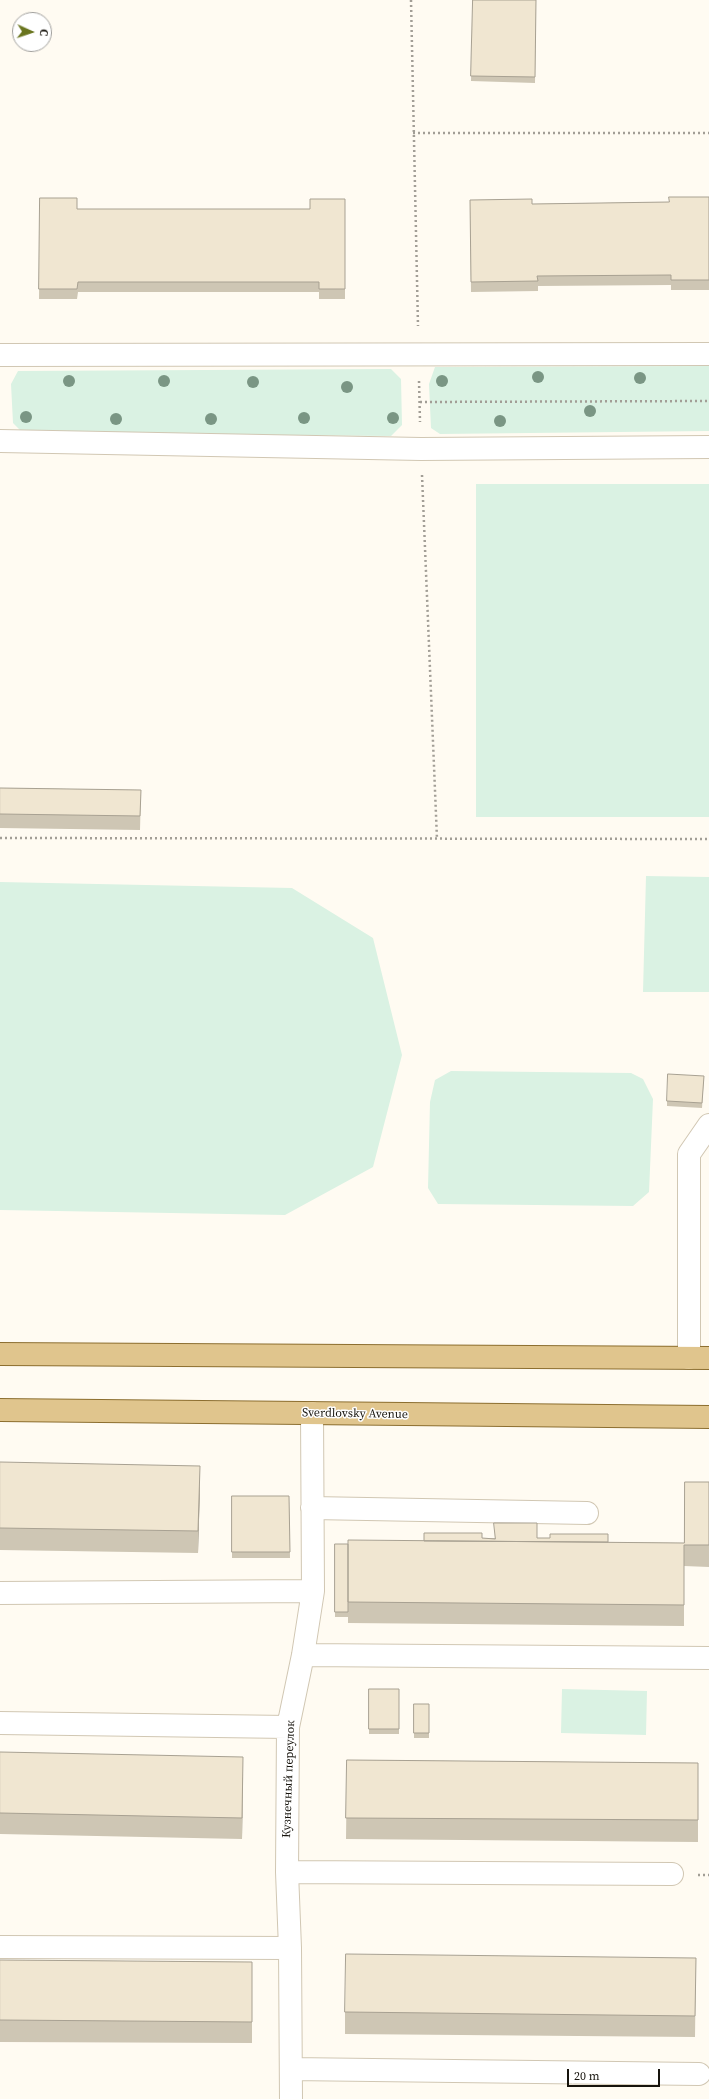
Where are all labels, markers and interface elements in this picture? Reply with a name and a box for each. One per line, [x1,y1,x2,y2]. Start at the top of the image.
north arrow [12,12,52,52]
text: С [36,29,51,36]
street label: Sverdlovsky Avenue [302,1406,408,1422]
street label: Кузнечный переулок [280,1720,298,1838]
scale bar [569,2061,662,2087]
text: 20 m [574,2068,600,2084]

